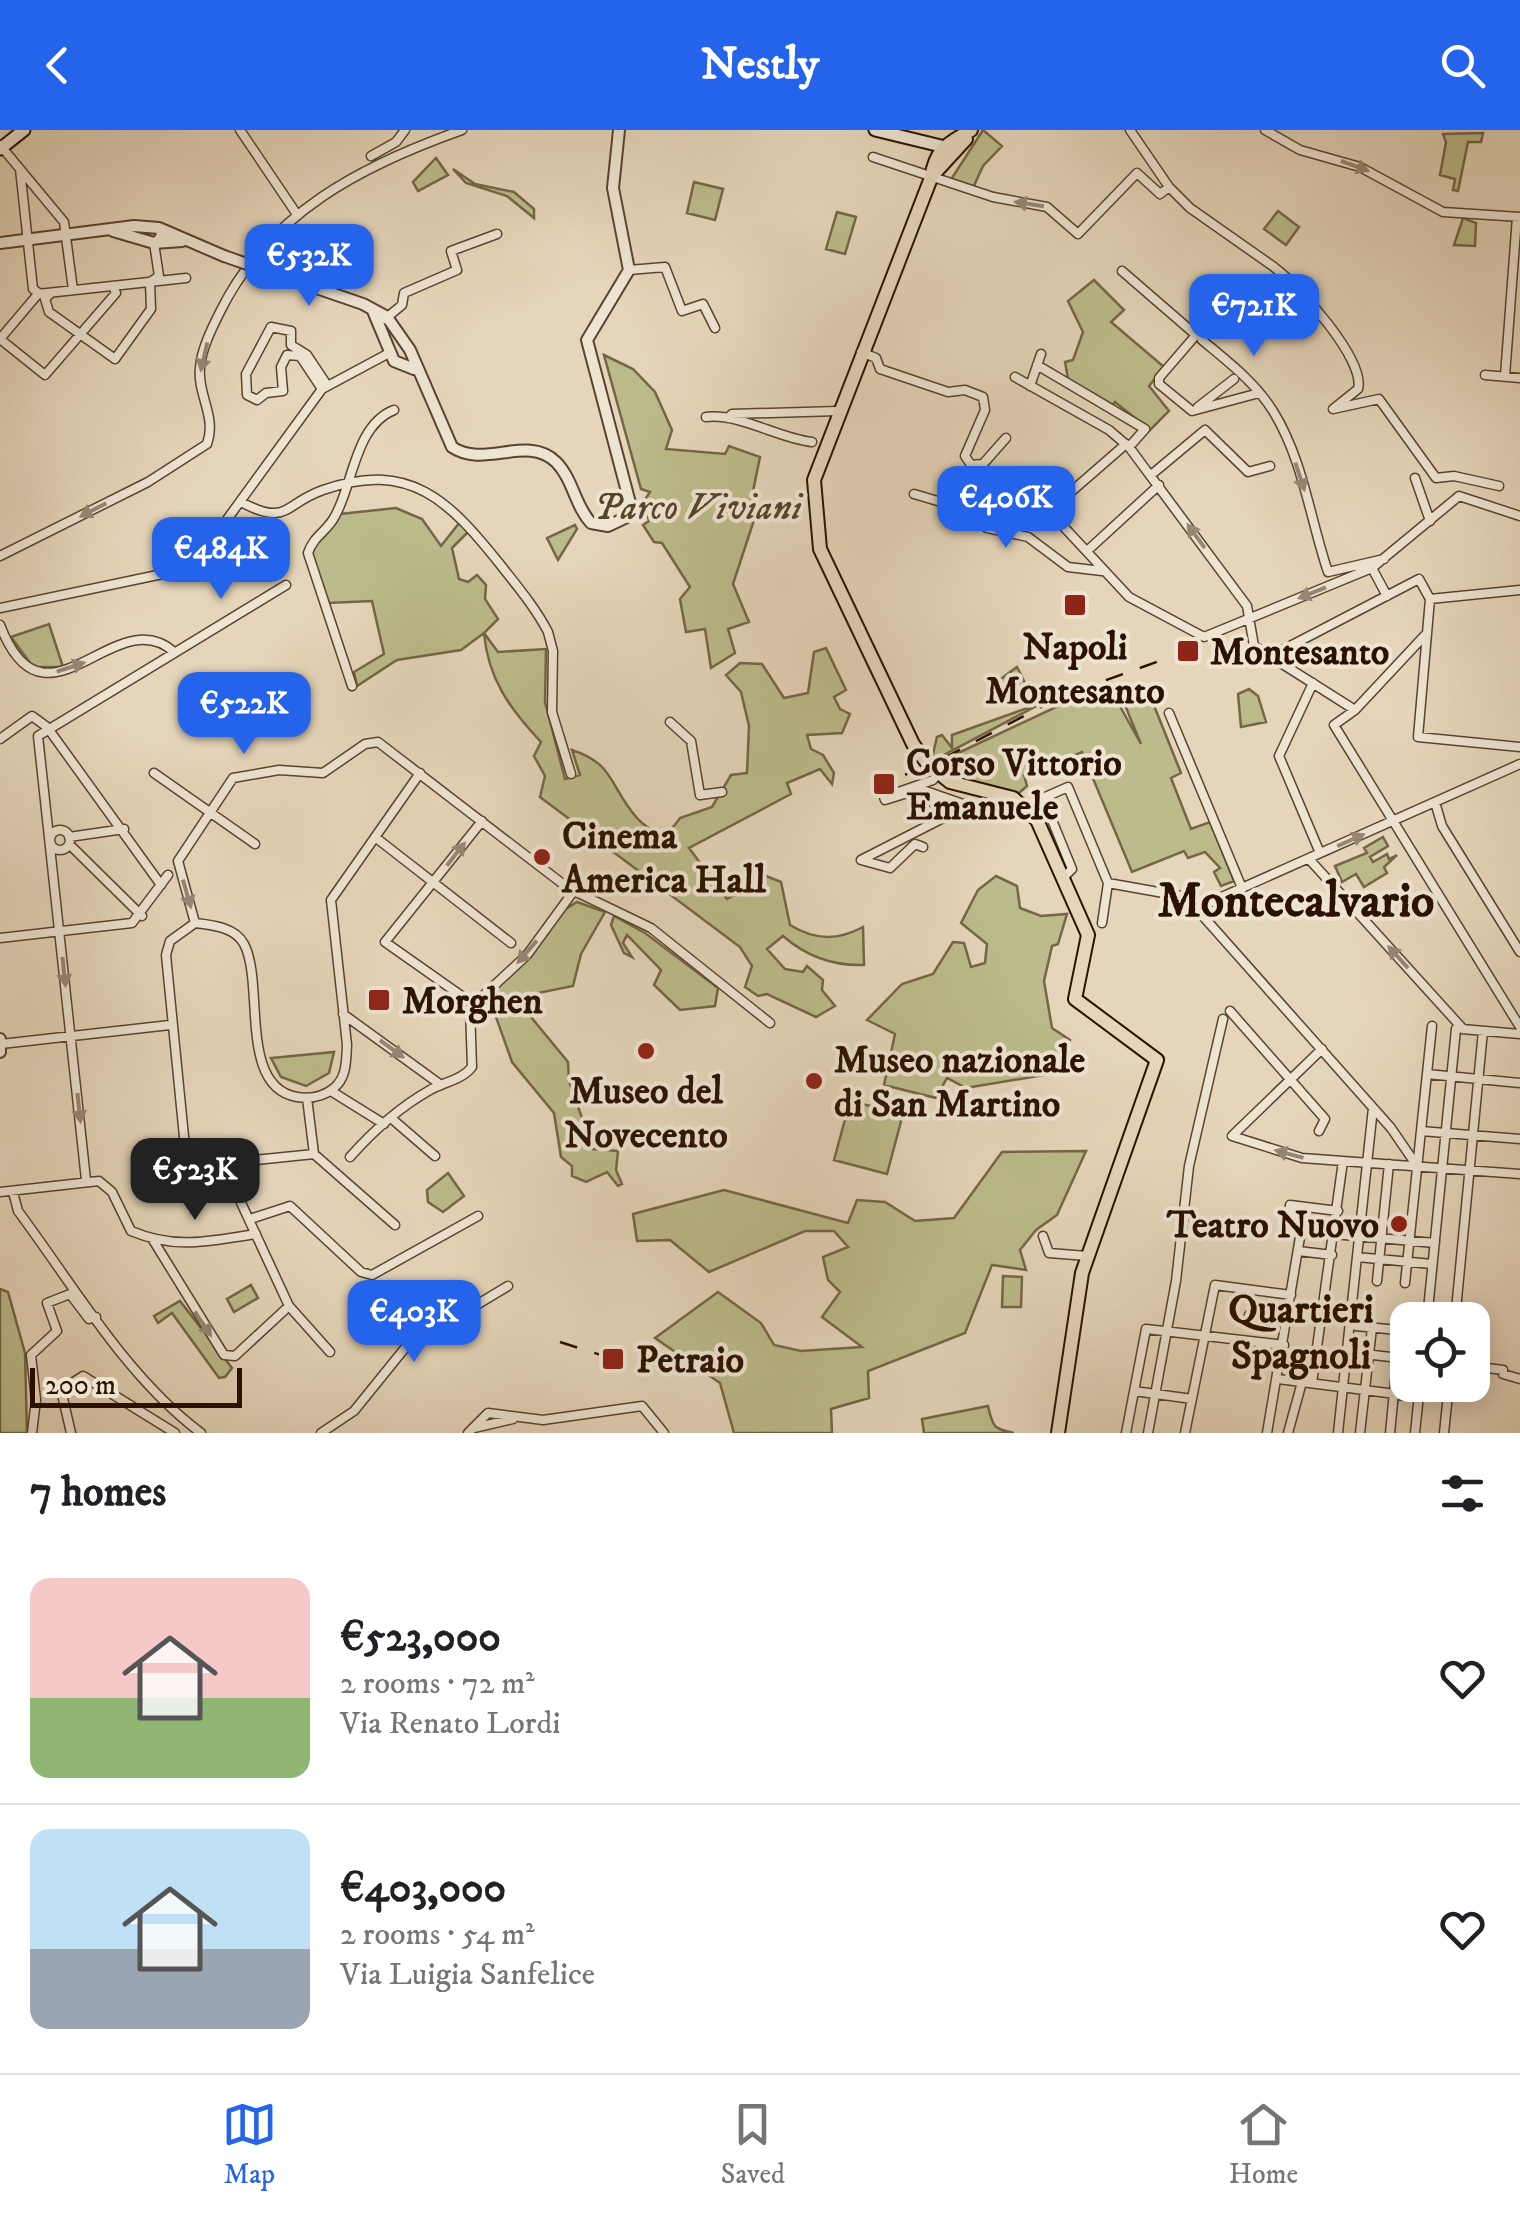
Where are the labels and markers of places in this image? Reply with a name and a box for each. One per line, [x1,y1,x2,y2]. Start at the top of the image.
pin: €532K [239,224,379,309]
pin: €721K [1184,274,1324,359]
pin: €406K [936,466,1076,551]
pin: €484K [151,517,291,602]
marker: Napoli Montesanto [1062,592,1088,618]
place label: Napoli Montesanto [985,624,1165,716]
place label: Montesanto [1210,629,1389,677]
marker: Montesanto [1175,638,1201,664]
pin: €522K [174,672,314,757]
place label: Corso Vittorio Emanuele [906,740,1122,832]
marker: Corso Vittorio Emanuele [871,771,897,797]
place label: Cinema America Hall [561,813,766,905]
marker: Cinema America Hall [531,846,553,868]
place label: Morghen [402,978,543,1026]
marker: Morghen [366,987,392,1013]
place label: Museo nazionale di San Martino [834,1037,1086,1129]
marker: Museo del Novecento [635,1040,657,1062]
place label: Museo del Novecento [564,1068,728,1160]
marker: Museo nazionale di San Martino [803,1070,825,1092]
pin: €523K [125,1138,265,1223]
place label: Teatro Nuovo [1166,1202,1379,1250]
marker: Teatro Nuovo [1388,1213,1410,1235]
pin: €403K [344,1280,484,1365]
place label: Petraio [636,1337,744,1385]
marker: Petraio [600,1346,626,1372]

